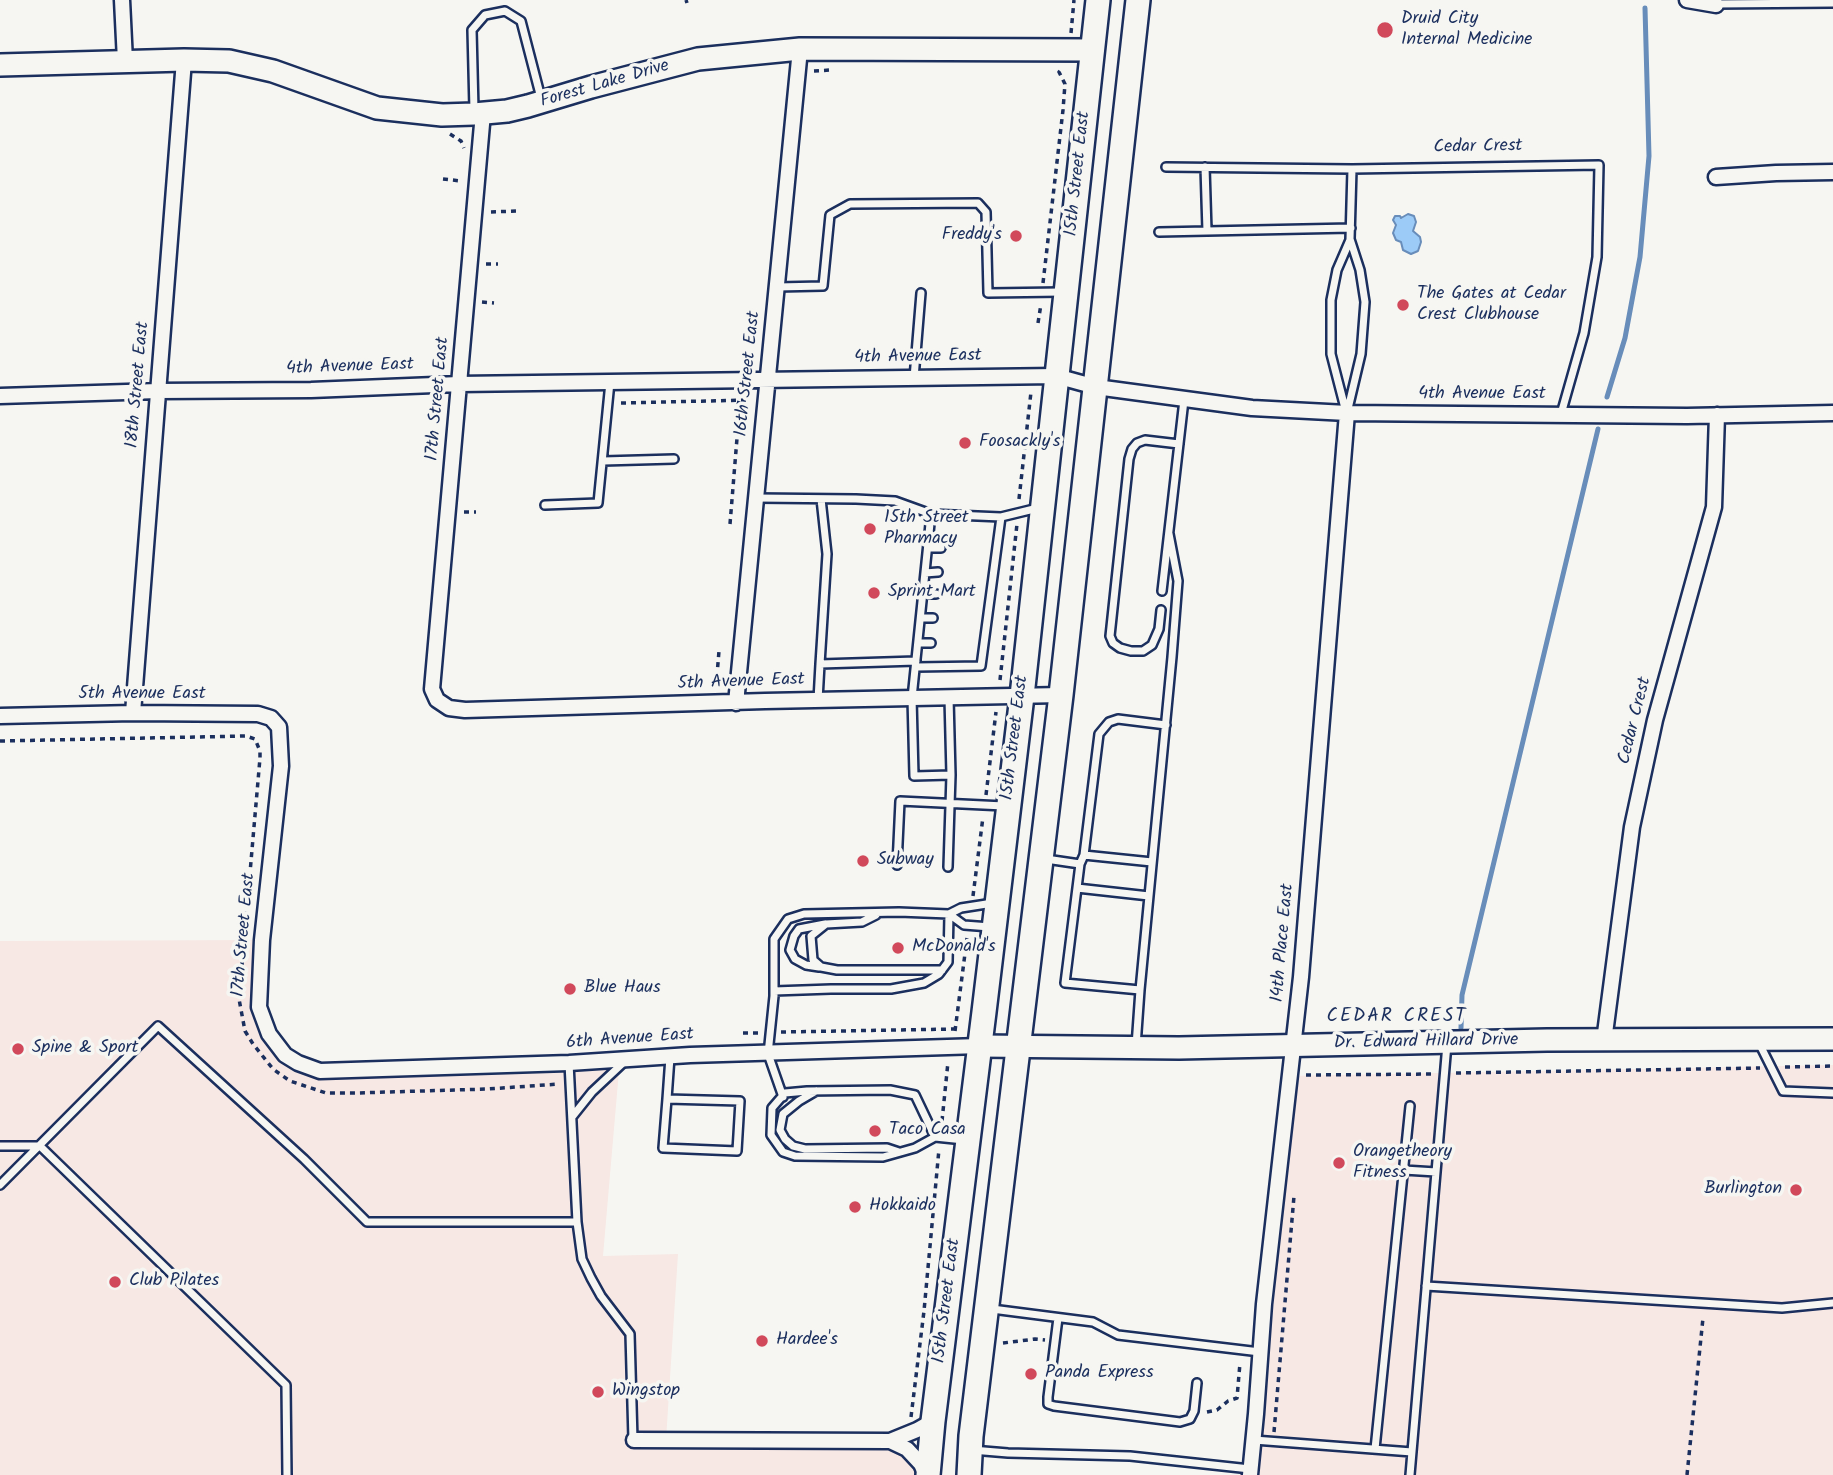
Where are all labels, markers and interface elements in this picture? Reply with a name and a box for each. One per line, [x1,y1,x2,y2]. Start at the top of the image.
place label: Druid City Internal Medicine [1401,9,1532,52]
marker: Druid City Internal Medicine [1375,20,1395,40]
street label: Forest Lake Drive [538,56,672,114]
street label: 15th Street East [1062,110,1096,238]
street label: Cedar Crest [1433,136,1523,160]
place label: Freddy's [942,225,1002,247]
marker: Freddy's [1008,228,1024,244]
place label: The Gates at Cedar Crest Clubhouse [1417,284,1566,326]
marker: The Gates at Cedar Crest Clubhouse [1395,297,1411,313]
street label: 16th Street East [732,310,766,438]
street label: 18th Street East [123,321,155,449]
street label: 17th Street East [423,336,455,462]
street label: 4th Avenue East [854,346,982,370]
street label: 4th Avenue East [286,355,414,381]
street label: 4th Avenue East [1418,384,1546,406]
place label: Foosackly's [979,432,1060,454]
marker: Foosackly's [957,435,973,451]
place label: 15th Street Pharmacy [884,508,969,550]
marker: 15th Street Pharmacy [862,521,878,537]
place label: Sprint Mart [888,582,976,604]
marker: Sprint Mart [866,585,882,601]
street label: 5th Avenue East [677,670,805,696]
street label: 15th Street East [998,674,1034,802]
street label: Cedar Crest [1615,675,1657,767]
street label: 5th Avenue East [78,684,206,706]
place label: Subway [877,850,934,872]
marker: Subway [855,853,871,869]
street label: 17th Street East [229,872,261,998]
street label: 14th Place East [1268,883,1300,1003]
place label: McDonald's [912,937,996,959]
marker: McDonald's [890,940,906,956]
place label: Blue Haus [584,978,661,1000]
marker: Blue Haus [562,981,578,997]
district label: CEDAR CREST [1328,1007,1466,1029]
street label: 6th Avenue East [566,1025,694,1055]
street label: Dr. Edward Hillard Drive [1334,1031,1518,1055]
place label: Spine & Sport [32,1038,138,1060]
marker: Spine & Sport [10,1041,26,1057]
place label: Taco Casa [889,1120,966,1142]
marker: Taco Casa [867,1123,883,1139]
place label: Orangetheory Fitness [1353,1142,1452,1184]
marker: Orangetheory Fitness [1331,1155,1347,1171]
place label: Burlington [1704,1179,1782,1201]
marker: Burlington [1788,1182,1804,1198]
place label: Hokkaido [869,1196,936,1218]
marker: Hokkaido [847,1199,863,1215]
street label: 15th Street East [930,1237,966,1365]
place label: Club Pilates [129,1271,219,1293]
marker: Club Pilates [107,1274,123,1290]
place label: Hardee's [776,1330,838,1352]
marker: Hardee's [754,1333,770,1349]
place label: Panda Express [1045,1363,1154,1385]
marker: Panda Express [1023,1366,1039,1382]
place label: Wingstop [612,1381,680,1403]
marker: Wingstop [590,1384,606,1400]

